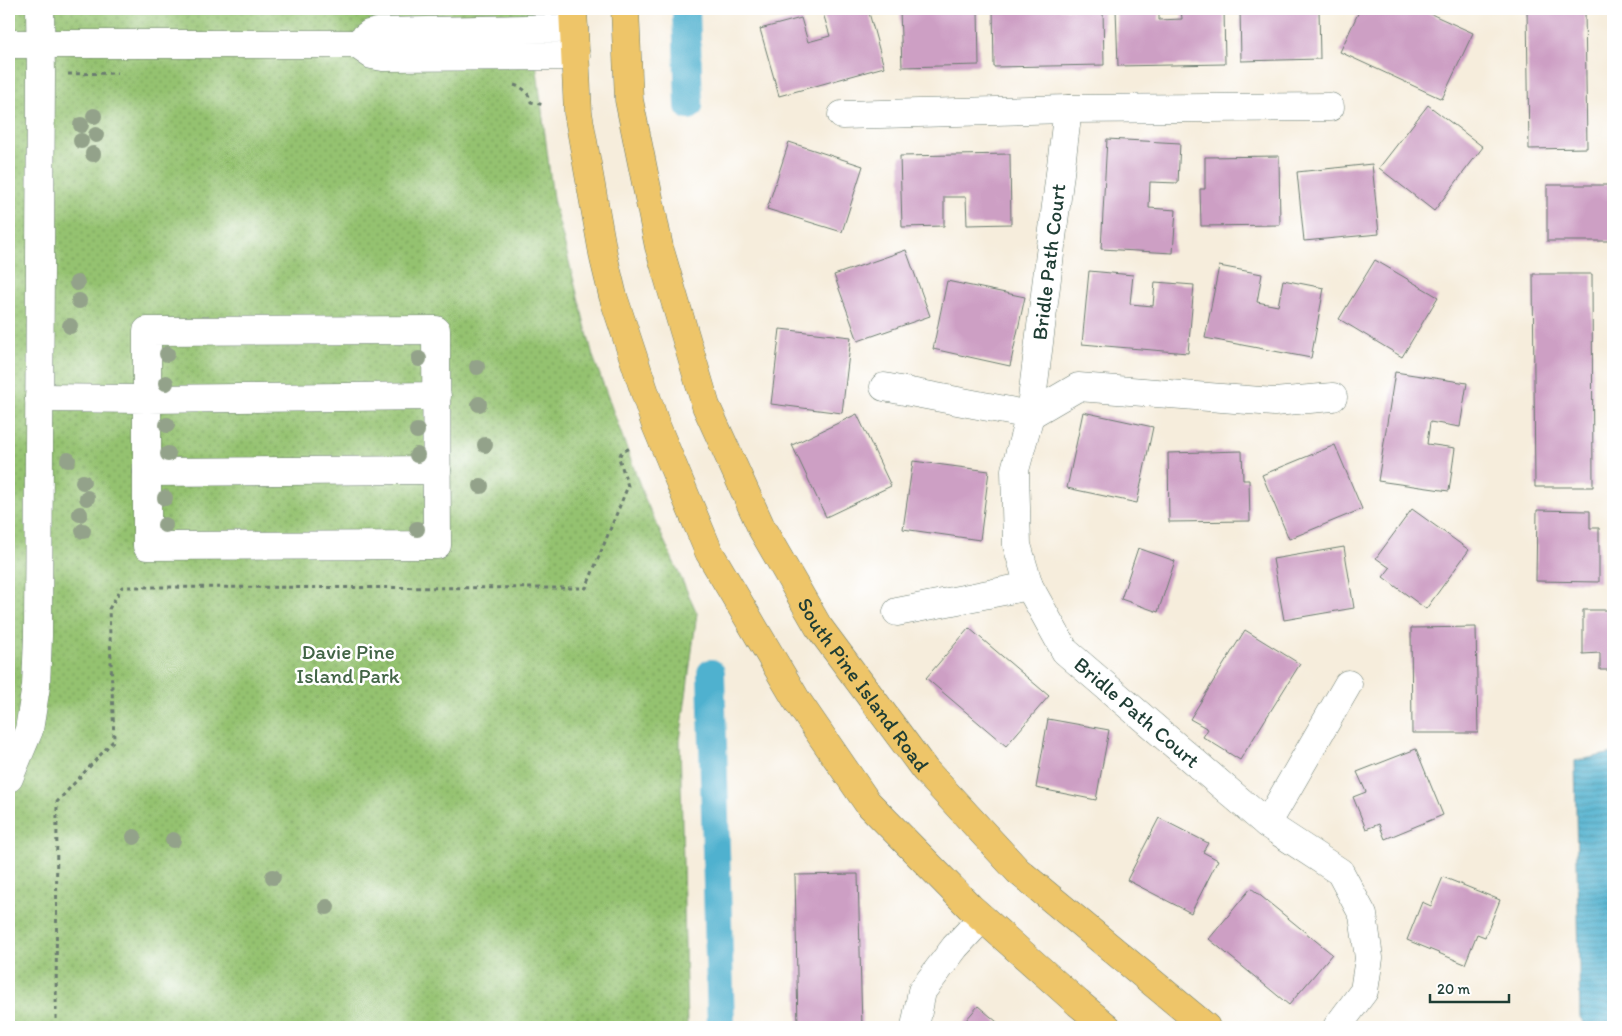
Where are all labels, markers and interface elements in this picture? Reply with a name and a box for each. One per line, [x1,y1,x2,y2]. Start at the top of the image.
street label: Bridle Path Court [1027,182,1071,342]
street label: South Pine Island Road [792,593,935,776]
park label: Davie Pine Island Park [296,639,400,688]
street label: Bridle Path Court [1069,651,1205,773]
scale bar [1430,971,1508,1003]
text: 20 m [1437,980,1471,998]

